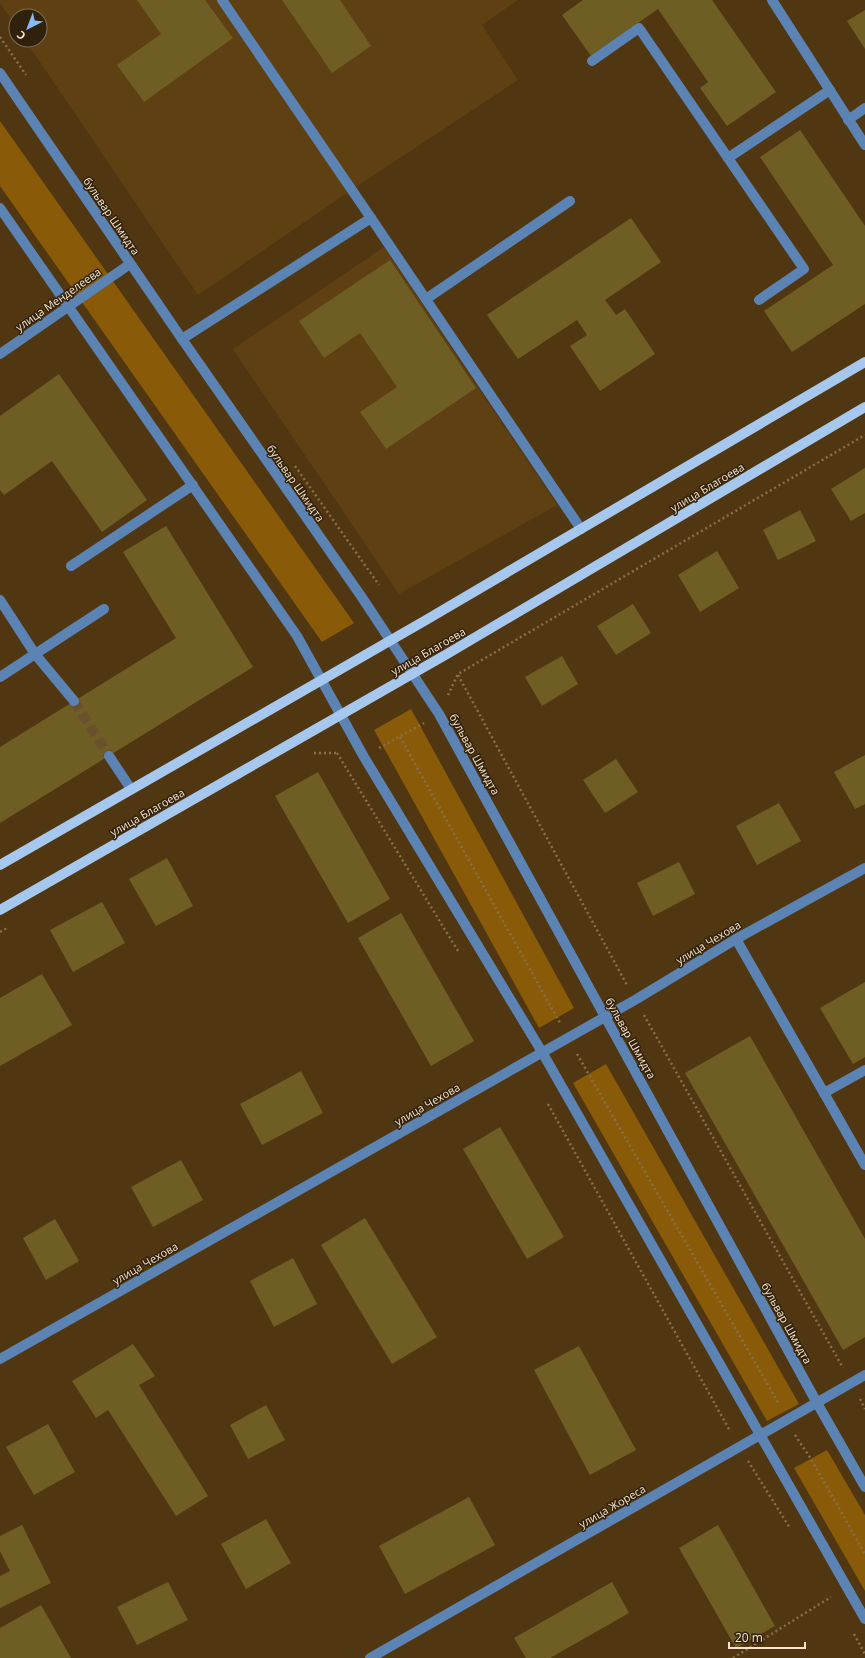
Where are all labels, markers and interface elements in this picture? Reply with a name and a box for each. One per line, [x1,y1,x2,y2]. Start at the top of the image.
north arrow [8,8,48,48]
text: С [13,28,29,44]
street label: бульвар Шмидта [80,174,144,258]
street label: улица Менделеева [12,264,104,334]
street label: бульвар Шмидта [264,441,328,525]
street label: улица Благоева [667,459,747,515]
street label: улица Благоева [388,624,468,678]
street label: бульвар Шмидта [446,711,504,797]
street label: улица Благоева [107,785,187,839]
street label: улица Чехова [673,917,743,967]
street label: бульвар Шмидта [602,995,660,1081]
street label: улица Чехова [392,1079,462,1129]
street label: улица Чехова [110,1238,180,1288]
street label: бульвар Шмидта [758,1280,816,1366]
street label: улица Жореса [576,1481,648,1531]
scale bar [729,1624,805,1650]
text: 20 m [735,1629,763,1646]

